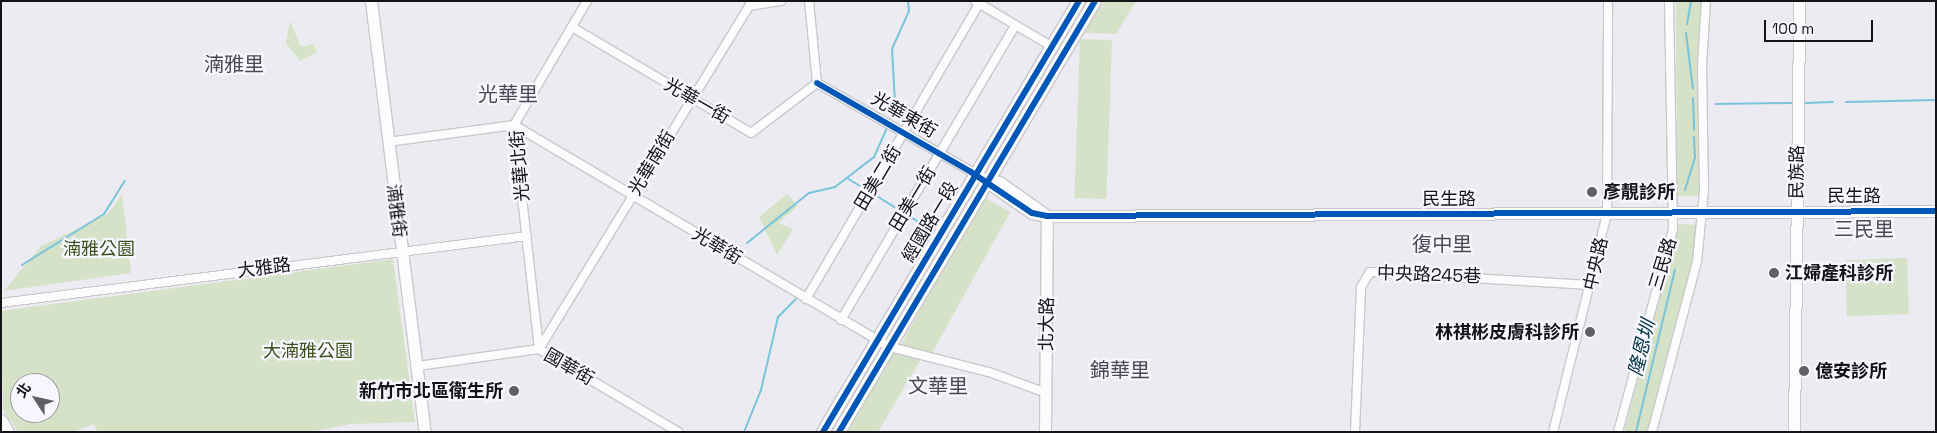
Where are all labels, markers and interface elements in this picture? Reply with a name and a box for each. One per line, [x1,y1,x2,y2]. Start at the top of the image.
scale bar [1767,10,1876,42]
text: 100 m [1772,19,1814,38]
district label: 湳雅里 [204,52,264,76]
street label: 光華一街 [660,74,734,128]
district label: 光華里 [478,82,538,106]
street label: 光華東街 [867,88,941,142]
street label: 光華南街 [624,127,680,199]
street label: 光華北街 [506,129,534,203]
street label: 田美二街 [850,142,906,214]
street label: 民族路 [1786,145,1808,199]
street label: 田美一街 [885,163,941,235]
street label: 經國路一段 [898,178,962,266]
place label: 彥靚診所 [1603,181,1675,203]
street label: 湳雅街 [382,183,410,239]
marker: 彥靚診所 [1585,185,1599,199]
street label: 民生路 [1827,185,1881,207]
street label: 民生路 [1422,188,1476,210]
district label: 三民里 [1834,217,1894,241]
street label: 光華街 [688,223,746,269]
district label: 復中里 [1412,232,1472,256]
street label: 中央路 [1579,235,1613,293]
street label: 三民路 [1645,235,1681,293]
park label: 湳雅公園 [63,238,135,260]
street label: 大雅路 [236,254,292,282]
street label: 中央路245巷 [1376,262,1482,288]
place label: 江婦產科診所 [1785,262,1893,284]
marker: 江婦產科診所 [1767,266,1781,280]
street label: 北大路 [1036,297,1058,351]
water label: 隆恩圳 [1624,318,1660,378]
place label: 林祺彬皮膚科診所 [1435,321,1579,343]
marker: 林祺彬皮膚科診所 [1583,325,1597,339]
park label: 大湳雅公園 [263,340,353,362]
street label: 國華街 [540,344,598,390]
district label: 錦華里 [1090,358,1150,382]
place label: 億安診所 [1815,360,1887,382]
marker: 億安診所 [1797,364,1811,378]
north arrow [10,373,60,423]
district label: 文華里 [908,374,968,398]
text: 北 [12,379,35,401]
place label: 新竹市北區衛生所 [359,380,503,402]
marker: 新竹市北區衛生所 [507,384,521,398]

